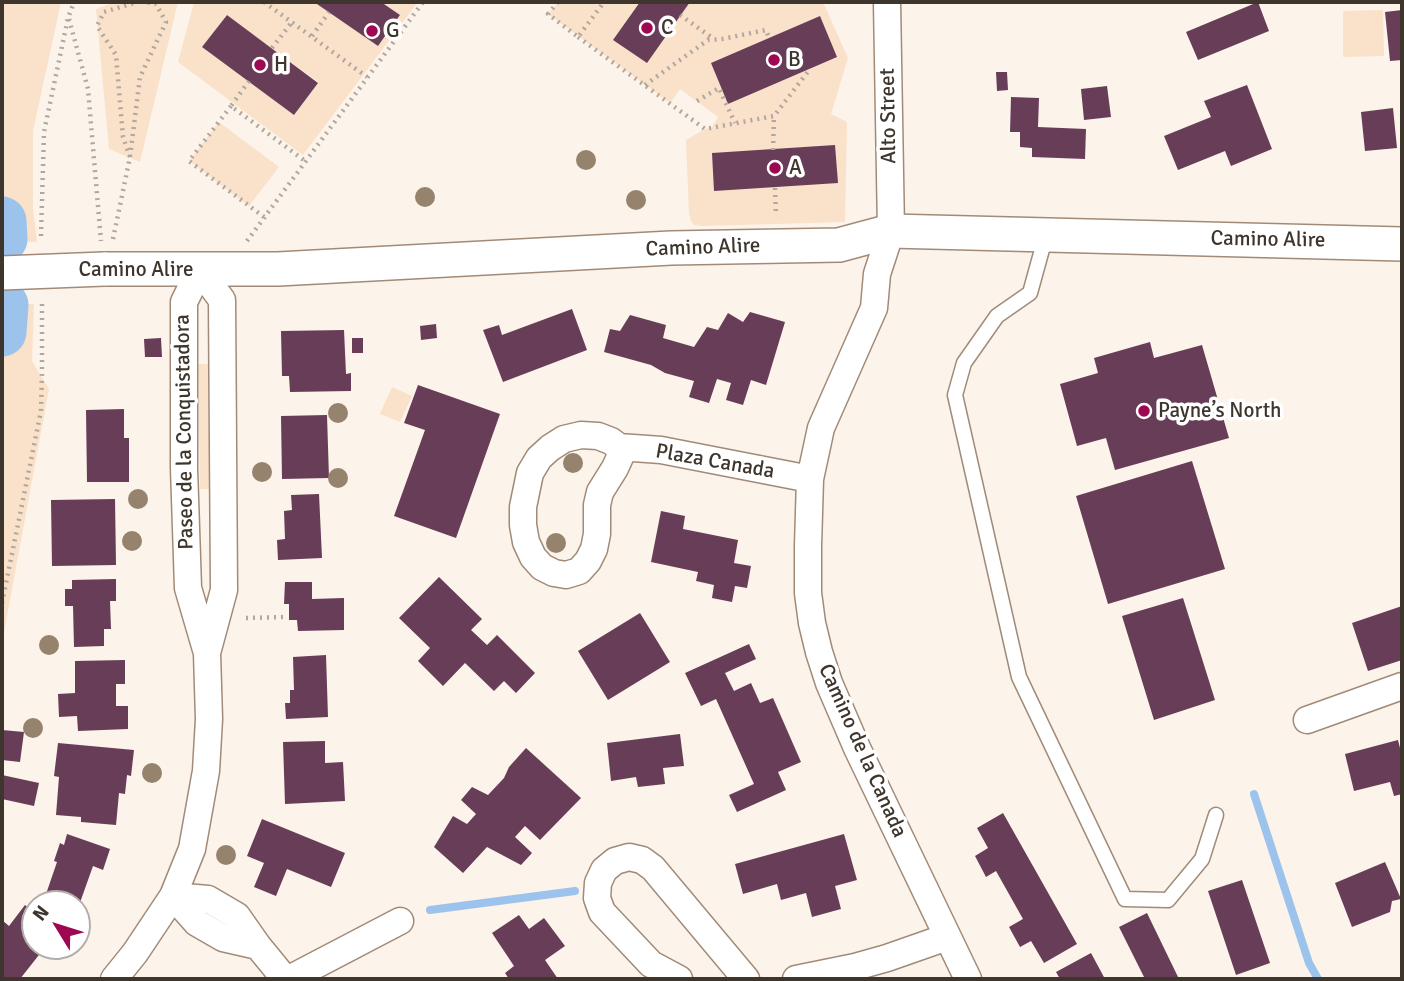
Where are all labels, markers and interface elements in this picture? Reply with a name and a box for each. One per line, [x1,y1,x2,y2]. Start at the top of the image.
place label: C [661,15,674,41]
place label: G [386,18,400,44]
marker: C [639,20,655,36]
marker: G [364,23,380,39]
place label: B [788,47,801,73]
place label: H [274,52,288,78]
marker: B [766,52,782,68]
marker: H [252,57,268,73]
street label: Alto Street [876,68,902,164]
place label: A [789,155,802,181]
marker: A [767,160,783,176]
street label: Camino Alire [1210,226,1326,254]
street label: Camino Alire [645,233,761,263]
street label: Camino Alire [79,257,193,283]
street label: Paseo de la Conquistadora [170,314,200,550]
place label: Payne’s North [1158,398,1281,424]
marker: Payne’s North [1136,403,1152,419]
street label: Plaza Canada [654,439,776,485]
street label: Camino de la Canada [812,660,912,842]
north arrow [21,890,91,960]
text: N [28,901,55,926]

